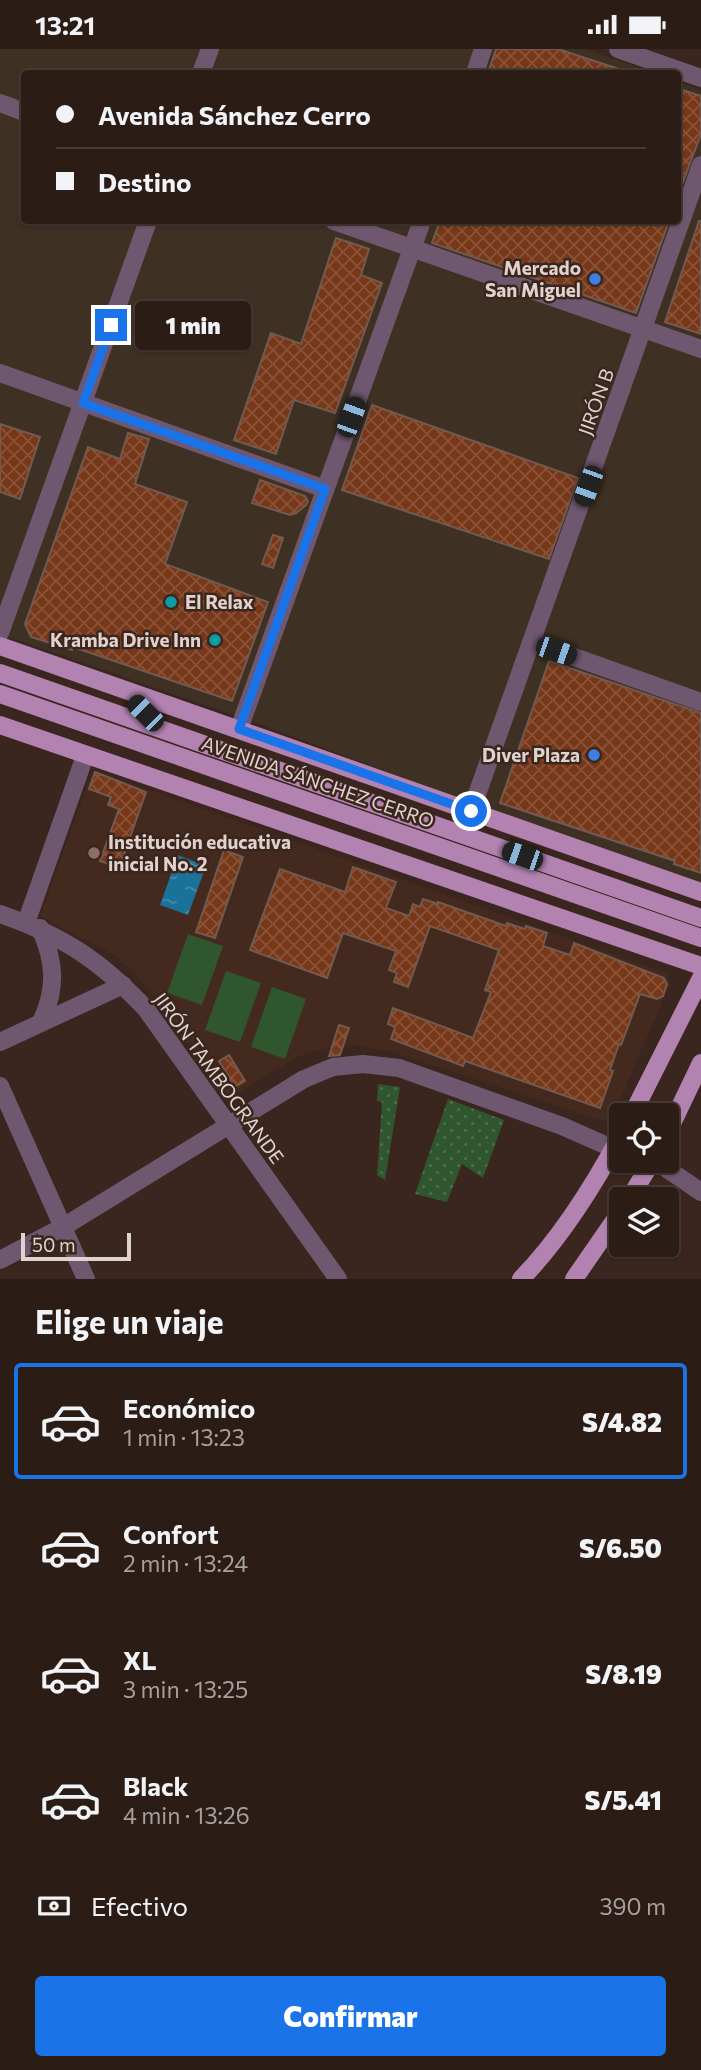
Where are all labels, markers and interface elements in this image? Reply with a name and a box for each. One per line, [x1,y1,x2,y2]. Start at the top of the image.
text: 13:21 [35,9,95,40]
text: Avenida Sánchez Cerro [98,99,371,130]
text: Destino [98,166,192,197]
place label: Mercado San Miguel [485,256,581,301]
marker: Mercado San Miguel [587,271,603,287]
callout: 1 min [136,301,251,349]
route end [95,309,127,341]
text: 1 min [165,311,221,339]
street label: JIRÓN B [572,365,618,438]
car [334,394,369,440]
car [571,463,606,509]
place label: El Relax [185,590,254,613]
marker: El Relax [163,594,179,610]
place label: Kramba Drive Inn [50,628,201,651]
marker: Kramba Drive Inn [207,632,223,648]
car [533,634,580,668]
car [123,691,168,735]
street label: AVENIDA SÁNCHEZ CERRO [199,731,437,832]
place label: Diver Plaza [482,743,580,766]
marker: Diver Plaza [586,747,602,763]
route start [455,795,487,827]
place label: Institución educativa inicial No. 2 [108,830,291,875]
car [499,839,546,873]
marker: Institución educativa inicial No. 2 [86,845,102,861]
street label: JIRÓN TAMBOGRANDE [150,987,290,1168]
map controls [609,1103,679,1257]
button: locate [609,1103,679,1173]
button: layers [609,1187,679,1257]
scale bar [21,1230,131,1262]
text: 50 m [32,1233,76,1256]
text: Elige un viaje [35,1301,224,1341]
icon: car [39,1390,102,1453]
text: Económico [123,1392,255,1423]
text: S/4.82 [582,1406,662,1437]
text: 1 min · 13:23 [123,1423,245,1451]
icon: car [39,1516,102,1579]
text: Confort [123,1518,219,1549]
text: S/6.50 [579,1532,662,1563]
text: 2 min · 13:24 [123,1549,248,1577]
icon: car [39,1642,102,1705]
text: XL [123,1644,157,1675]
text: S/8.19 [585,1658,662,1689]
text: 3 min · 13:25 [123,1675,248,1703]
icon: car [39,1768,102,1831]
text: Black [123,1770,189,1801]
text: S/5.41 [585,1784,662,1815]
text: 4 min · 13:26 [123,1801,250,1829]
icon: cash [35,1887,73,1925]
text: Efectivo [91,1890,188,1921]
text: 390 m [599,1892,666,1920]
button: Confirmar [35,1976,666,2056]

